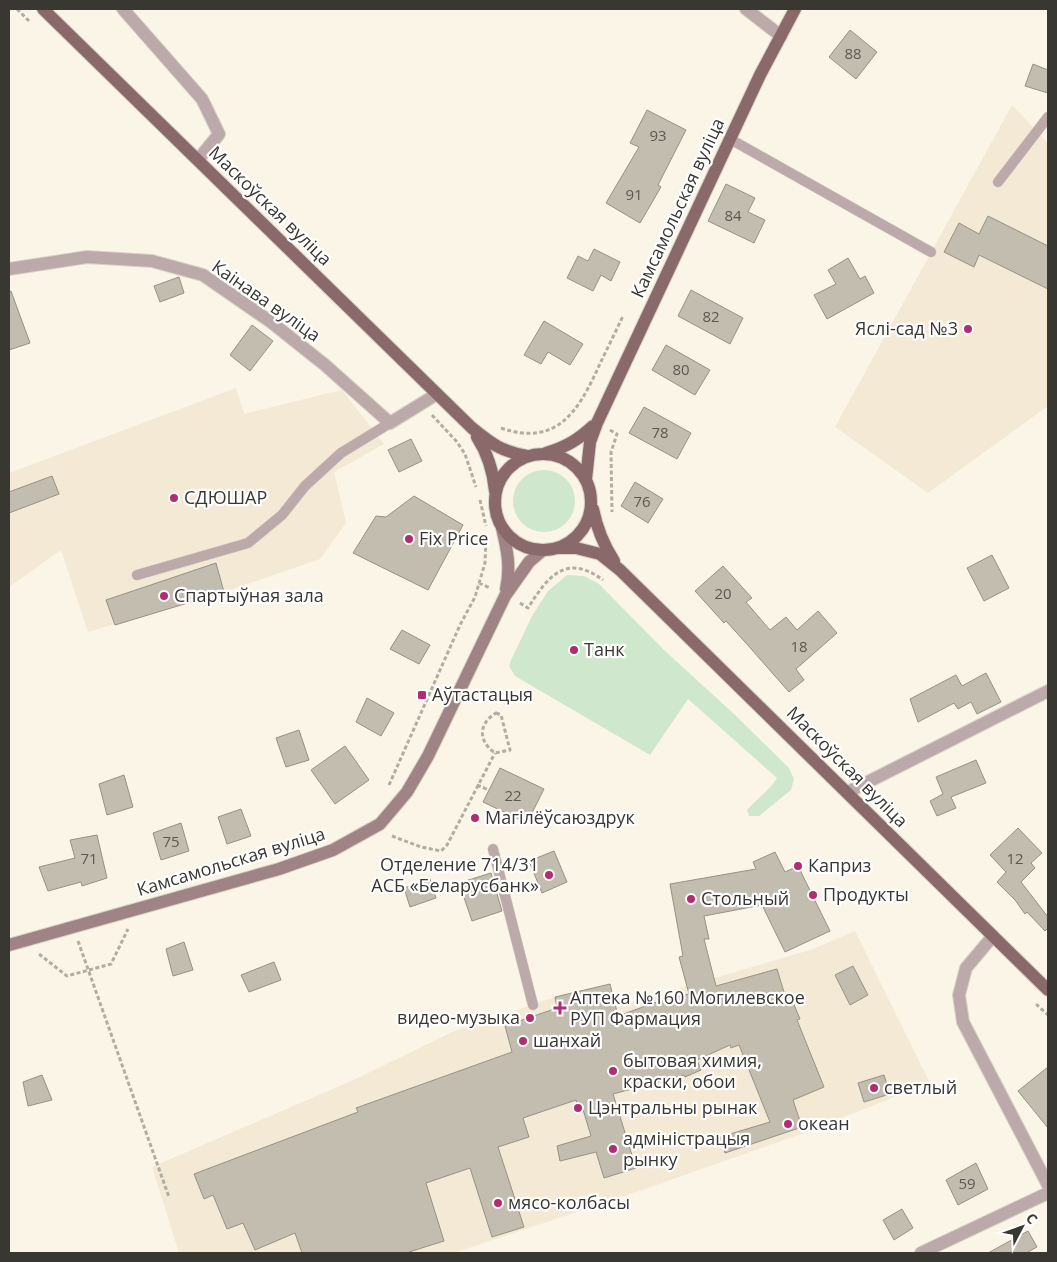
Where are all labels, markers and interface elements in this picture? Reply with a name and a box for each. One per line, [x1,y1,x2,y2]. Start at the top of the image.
house number: 88 [844,43,862,63]
street label: Камсамольская вуліца [625,114,729,301]
house number: 93 [649,125,667,145]
street label: Маскоўская вуліца [204,140,337,270]
house number: 91 [625,184,643,204]
house number: 84 [724,205,742,225]
street label: Каінава вуліца [208,254,326,347]
house number: 82 [702,306,720,326]
place label: Яслі-сад №3 [855,316,958,340]
marker: Яслі-сад №3 [962,323,974,335]
house number: 80 [672,359,690,379]
house number: 78 [651,422,669,442]
place label: СДЮШАР [184,485,267,509]
house number: 76 [633,491,651,511]
marker: СДЮШАР [168,492,180,504]
place label: Fix Price [419,526,488,550]
marker: Fix Price [403,533,415,545]
place label: Спартыўная зала [174,583,324,607]
house number: 20 [714,583,732,603]
marker: Спартыўная зала [158,590,170,602]
house number: 18 [790,636,808,656]
place label: Танк [584,637,625,661]
marker: Танк [568,644,580,656]
place label: Аўтастацыя [432,682,533,706]
marker: Аўтастацыя [416,689,428,701]
street label: Маскоўская вуліца [782,701,913,832]
house number: 22 [504,785,522,805]
place label: Магілёўсаюздрук [485,805,636,829]
marker: Магілёўсаюздрук [469,812,481,824]
street label: Камсамольская вуліца [134,821,328,901]
house number: 75 [162,831,180,851]
house number: 71 [80,848,98,868]
house number: 12 [1006,848,1024,868]
place label: Отделение 714/31 АСБ «Беларусбанк» [371,852,539,897]
place label: Каприз [808,853,871,877]
marker: Каприз [792,860,804,872]
marker: Отделение 714/31 АСБ «Беларусбанк» [543,869,555,881]
place label: Продукты [823,882,909,906]
place label: Стольный [701,886,789,910]
marker: Продукты [807,889,819,901]
marker: Стольный [685,893,697,905]
place label: Аптека №160 Могилевское РУП Фармация [570,985,805,1030]
marker: Аптека №160 Могилевское РУП Фармация [554,1002,566,1014]
place label: видео-музыка [397,1005,520,1029]
marker: видео-музыка [524,1012,536,1024]
place label: шанхай [533,1028,601,1052]
marker: шанхай [517,1035,529,1047]
place label: бытовая химия, краски, обои [623,1048,762,1093]
marker: бытовая химия, краски, обои [607,1065,619,1077]
place label: светлый [884,1075,957,1099]
marker: светлый [868,1082,880,1094]
place label: Цэнтральны рынак [588,1095,758,1119]
marker: Цэнтральны рынак [572,1102,584,1114]
place label: океан [798,1111,850,1135]
marker: океан [782,1118,794,1130]
place label: адміністрацыя рынку [623,1126,750,1171]
marker: адміністрацыя рынку [607,1143,619,1155]
house number: 59 [958,1173,976,1193]
place label: мясо-колбасы [508,1190,630,1214]
marker: мясо-колбасы [492,1197,504,1209]
north arrow [997,1202,1047,1252]
text: С [1022,1209,1042,1228]

